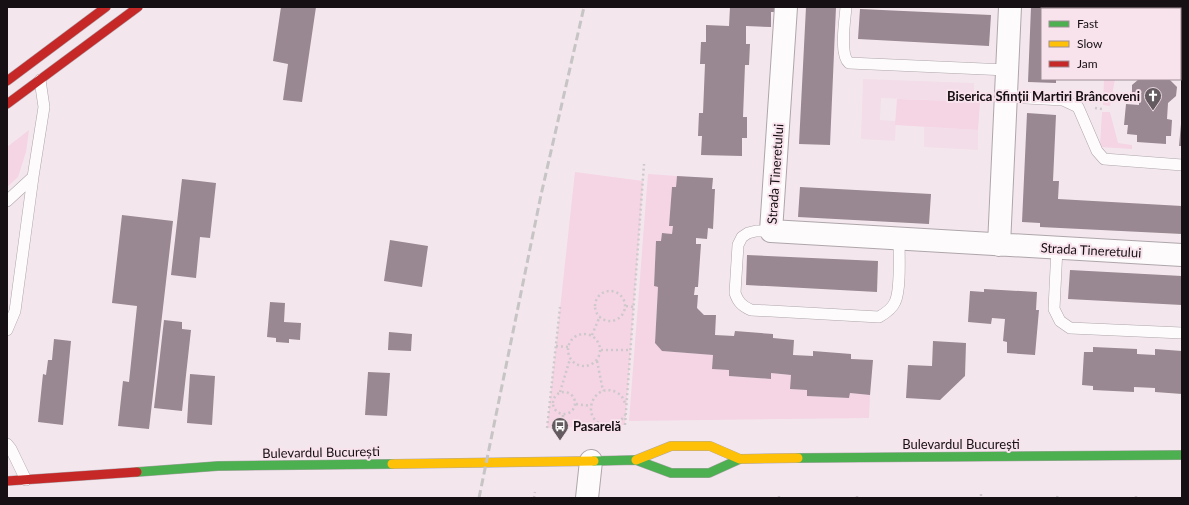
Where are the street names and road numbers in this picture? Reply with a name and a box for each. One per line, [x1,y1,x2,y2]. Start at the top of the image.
street label: Strada Tineretului [764,123,786,225]
street label: Strada Tineretului [1040,239,1142,261]
street label: Bulevardul București [902,436,1020,452]
street label: Bulevardul București [262,443,380,461]

